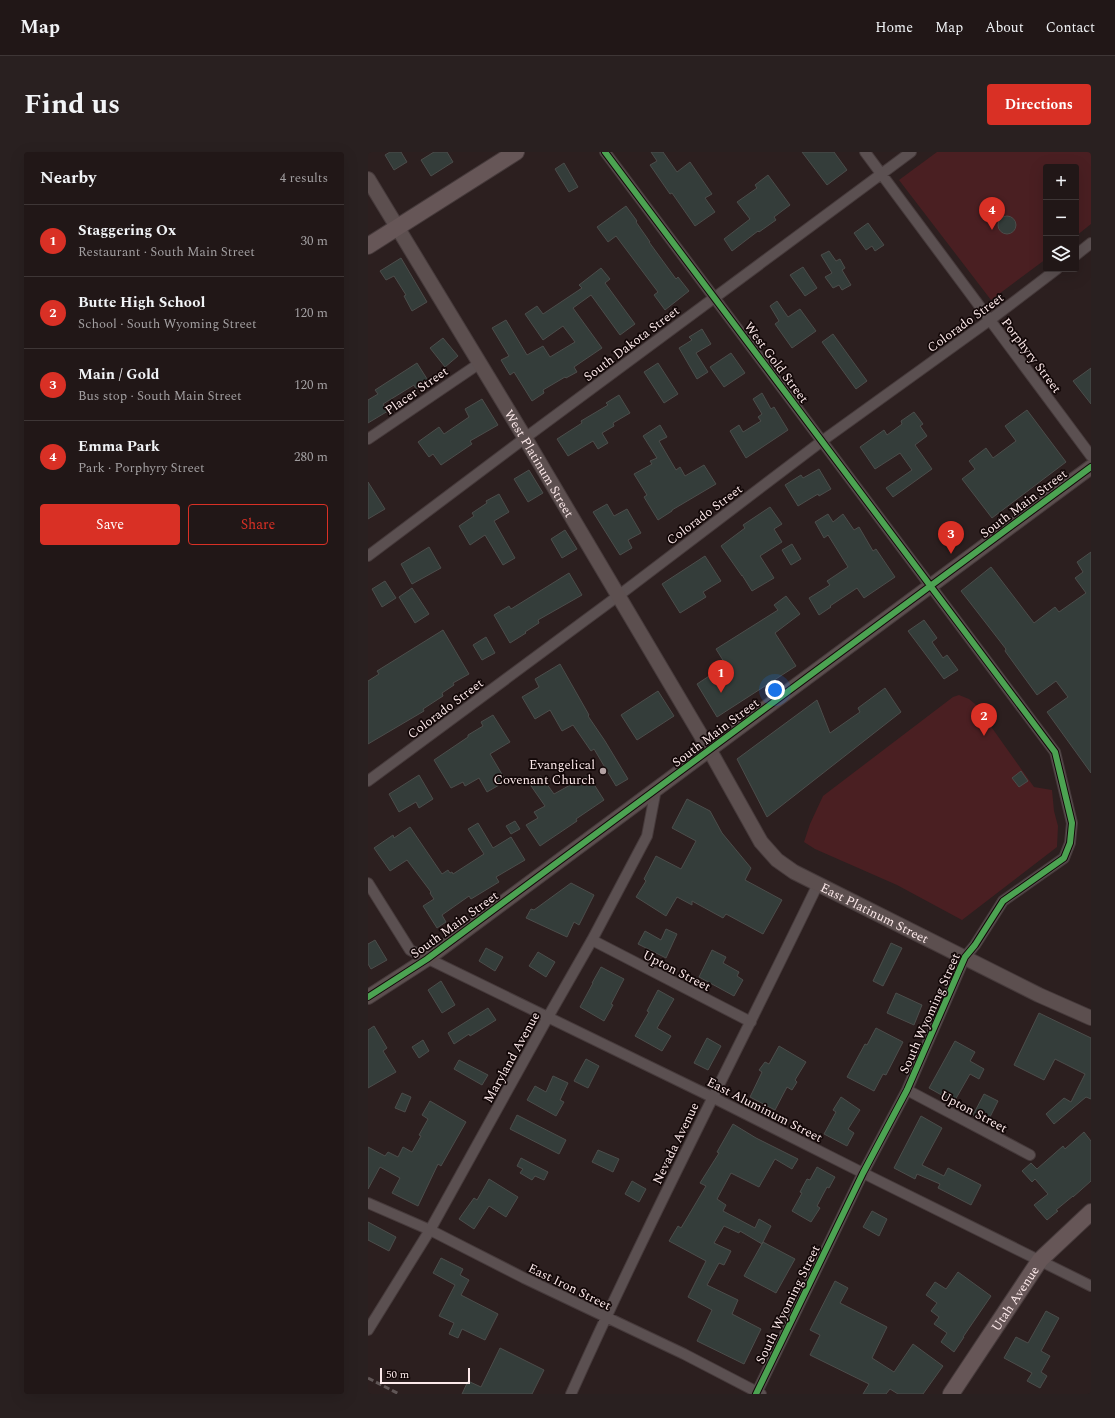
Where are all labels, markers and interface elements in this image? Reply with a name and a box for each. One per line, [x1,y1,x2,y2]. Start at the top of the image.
text: Map [20,13,60,42]
text: Home [875,17,913,38]
text: Map [935,17,963,38]
text: About [985,17,1024,38]
text: Contact [1046,17,1095,38]
text: Find us [24,83,120,126]
button: Directions [987,84,1091,125]
map controls [1043,164,1079,272]
button: + [1043,164,1079,200]
text: Nearby [40,165,96,191]
text: 4 results [280,168,328,188]
pin: 4 [979,197,1005,230]
button: − [1043,200,1079,236]
text: Staggering Ox [78,219,176,242]
text: 1 [49,231,57,251]
text: 30 m [301,231,328,251]
button: layers [1043,236,1079,272]
text: Restaurant · South Main Street [78,242,255,262]
street label: Colorado Street [923,288,1008,358]
text: Butte High School [78,291,205,314]
street label: South Dakota Street [579,301,684,387]
text: 2 [49,303,57,323]
text: 120 m [294,303,328,323]
text: School · South Wyoming Street [78,314,257,334]
street label: Porphyry Street [996,314,1067,398]
street label: West Gold Street [739,318,814,408]
street label: Placer Street [381,361,453,420]
text: Main / Gold [78,363,160,386]
text: 3 [49,375,57,395]
text: 120 m [294,375,328,395]
text: Bus stop · South Main Street [78,386,242,406]
street label: West Platinum Street [499,406,579,522]
text: Emma Park [78,435,160,458]
text: 4 [49,447,57,467]
text: 280 m [294,447,328,467]
text: Park · Porphyry Street [78,458,205,478]
street label: South Main Street [976,464,1072,543]
street label: Colorado Street [662,479,747,550]
button: Save [40,504,180,545]
button: Share [188,504,328,545]
pin: 3 [938,521,964,554]
pin: 1 [708,660,734,693]
street label: Colorado Street [403,673,488,744]
your location [765,680,785,700]
street label: South Main Street [668,693,764,772]
pin: 2 [971,703,997,736]
place label: Evangelical Covenant Church [493,755,595,790]
marker: Evangelical Covenant Church [598,766,608,776]
street label: East Platinum Street [817,878,932,949]
street label: South Main Street [406,886,503,964]
street label: Upton Street [639,945,714,997]
street label: South Wyoming Street [894,950,966,1077]
street label: Maryland Avenue [479,1008,545,1107]
street label: East Aluminum Street [703,1072,826,1148]
street label: Upton Street [936,1086,1011,1138]
street label: Nevada Avenue [647,1099,704,1188]
street label: South Wyoming Street [750,1241,826,1367]
street label: East Iron Street [525,1258,615,1316]
street label: Utah Avenue [986,1262,1045,1336]
scale bar [380,1366,470,1385]
text: 50 m [386,1366,409,1383]

